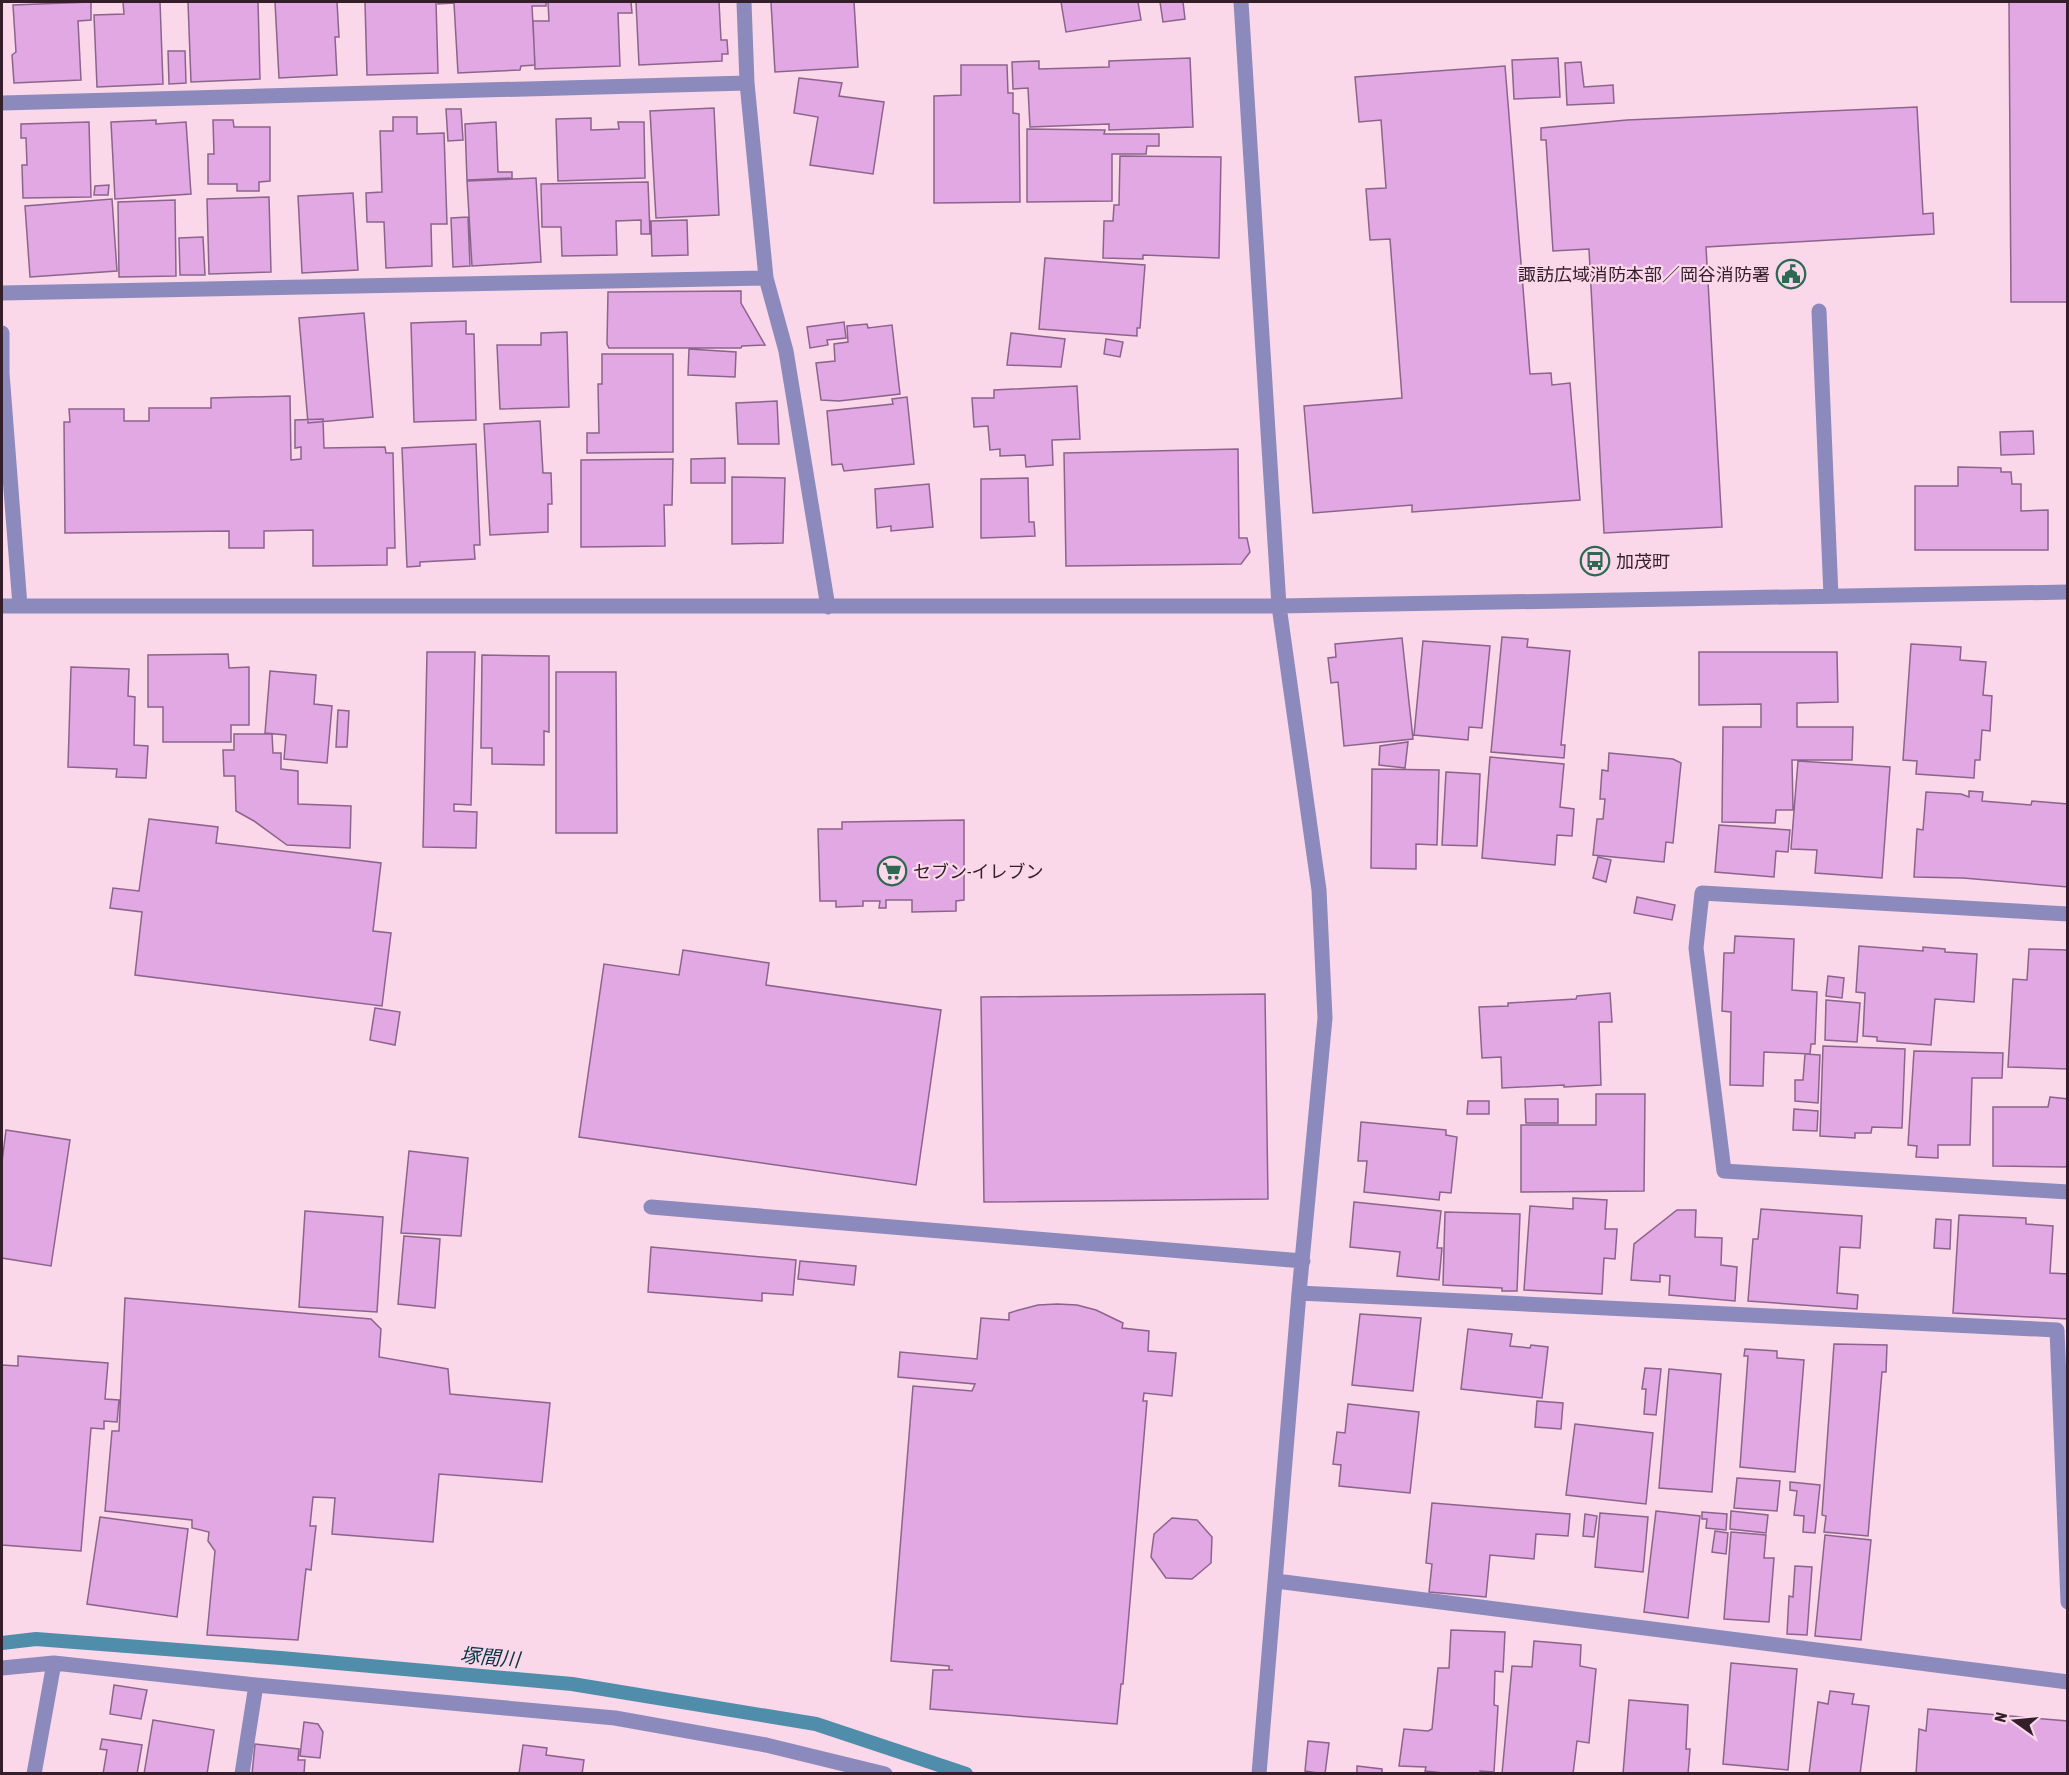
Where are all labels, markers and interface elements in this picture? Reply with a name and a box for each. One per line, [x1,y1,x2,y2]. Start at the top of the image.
public building icon: 諏訪広域消防本部／岡谷消防署 [1775,258,1807,290]
place label: 諏訪広域消防本部／岡谷消防署 [1518,264,1770,285]
bus stop icon: 加茂町 [1579,545,1611,577]
place label: 加茂町 [1616,551,1670,572]
supermarket icon: セブン-イレブン [876,855,908,887]
place label: セブン-イレブン [913,861,1044,882]
water label: 塚間川 [459,1643,523,1671]
north arrow [1985,1691,2045,1751]
text: N [1991,1710,2010,1724]

